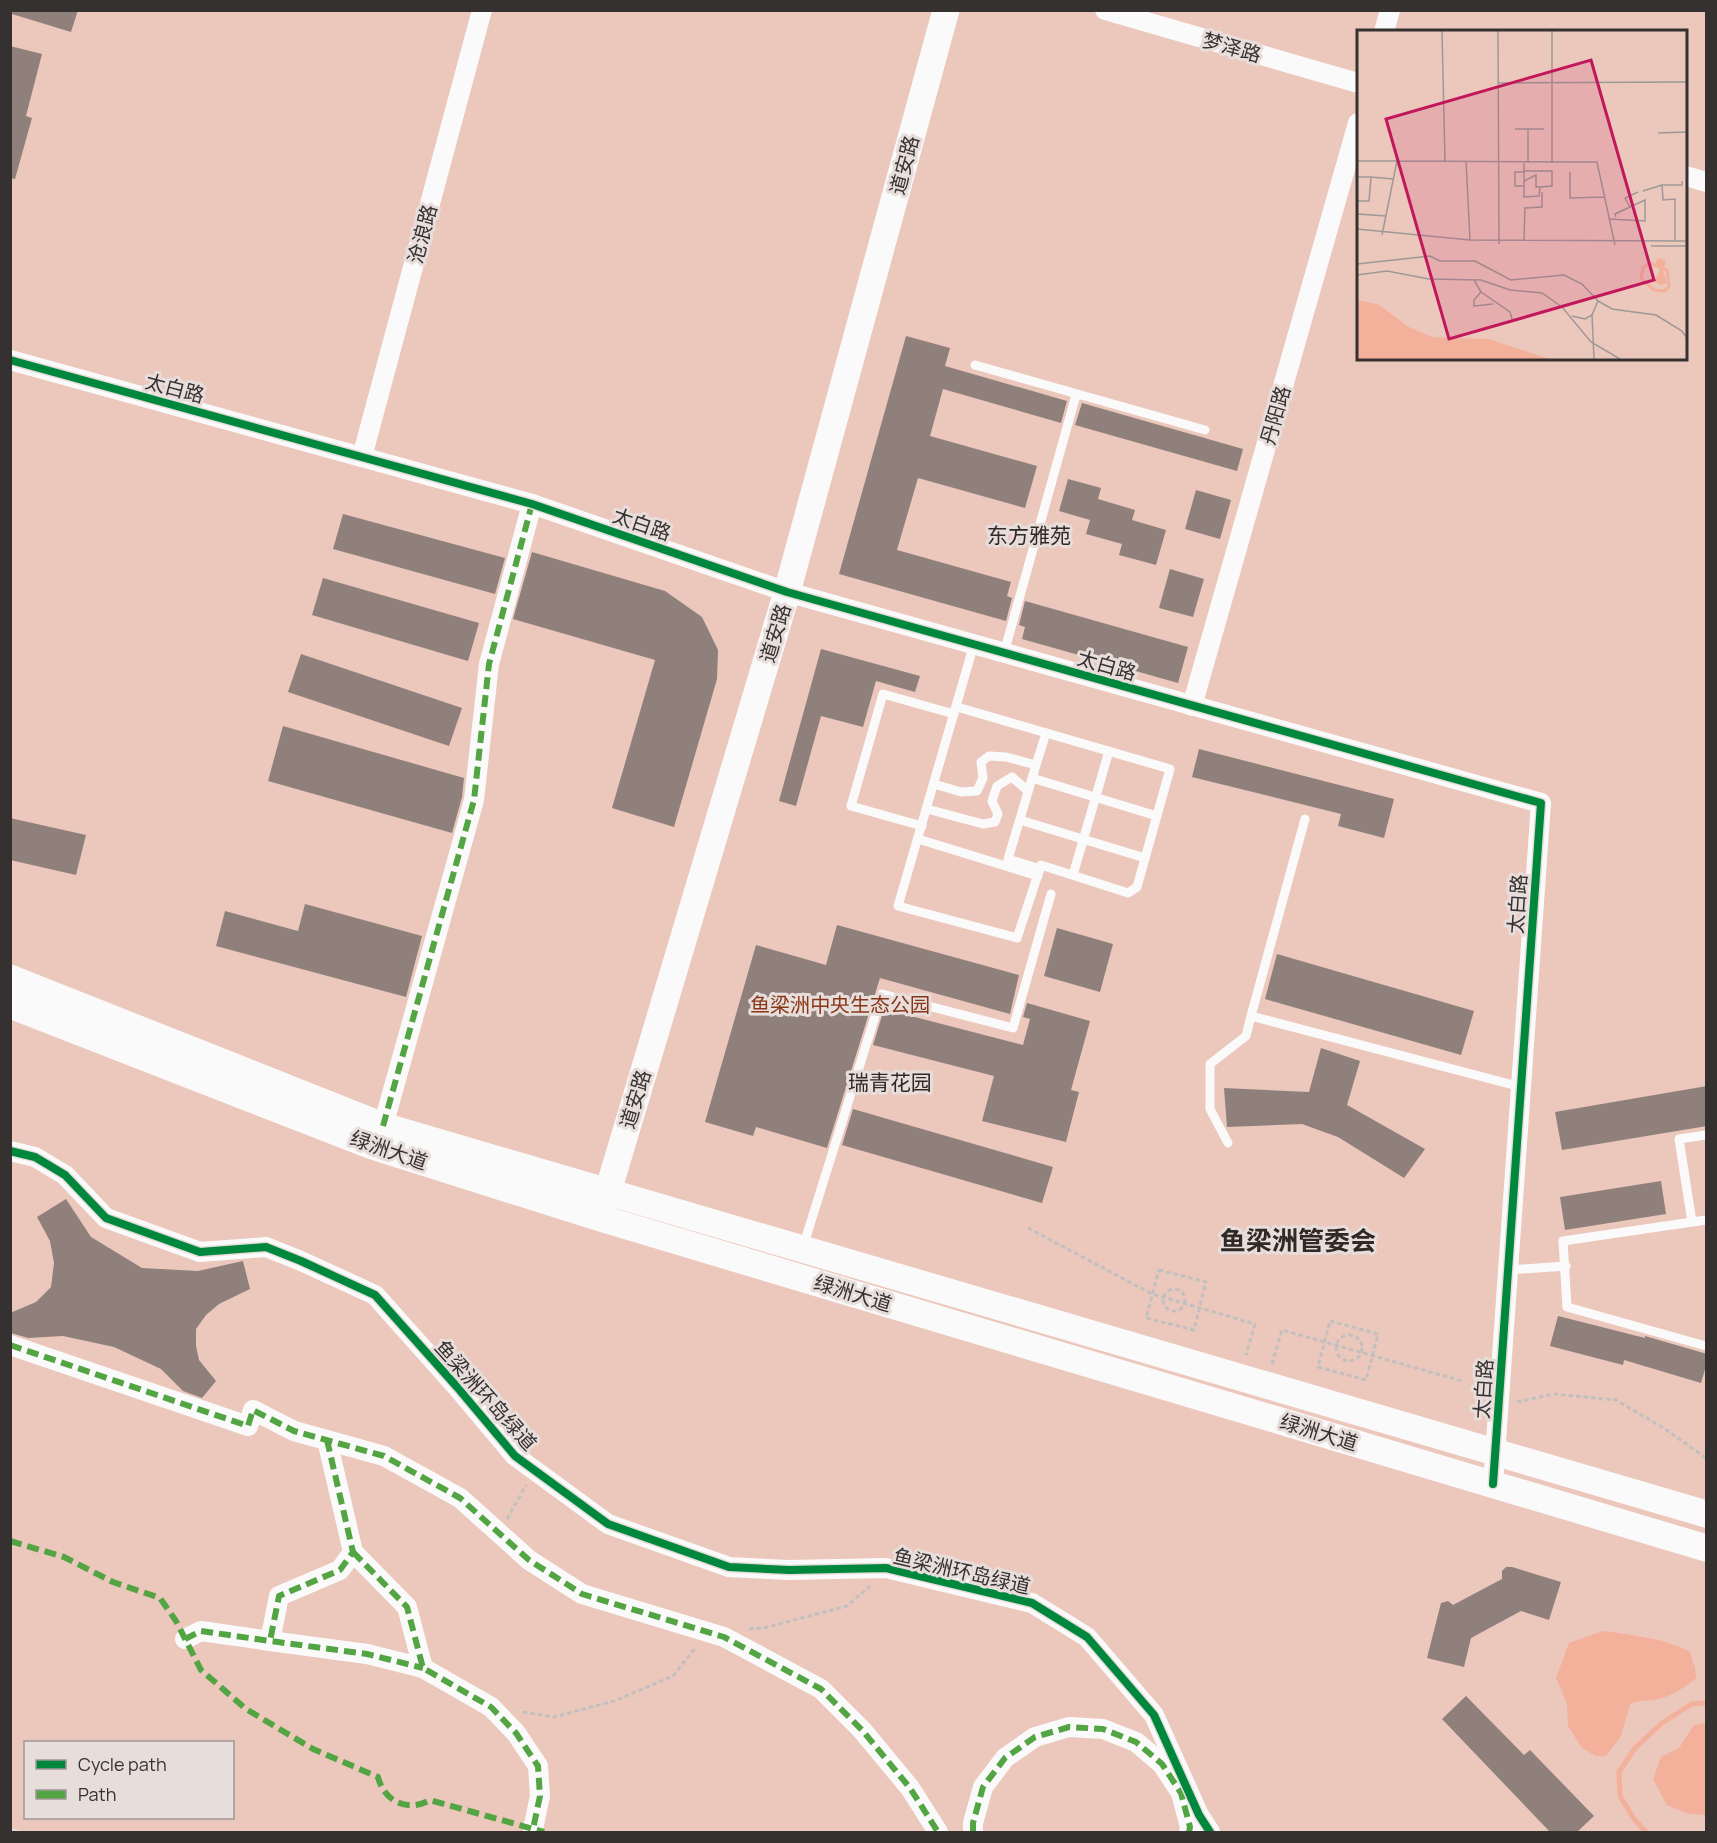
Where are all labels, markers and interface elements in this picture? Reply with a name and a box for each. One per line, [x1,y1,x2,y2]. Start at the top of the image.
street label: 梦泽路 [1199,26,1265,68]
inset map [1357,30,1687,360]
street label: 道安路 [883,133,925,197]
street label: 沧浪路 [401,202,443,266]
street label: 太白路 [143,367,207,409]
street label: 丹阳路 [1254,382,1296,448]
street label: 太白路 [609,501,675,547]
district label: 东方雅苑 [987,521,1071,549]
street label: 道安路 [753,600,797,666]
street label: 太白路 [1074,644,1140,686]
street label: 太白路 [1501,873,1533,935]
park label: 鱼梁洲中央生态公园 [750,991,930,1018]
street label: 道安路 [613,1066,657,1132]
district label: 瑞青花园 [848,1068,932,1096]
street label: 绿洲大道 [347,1124,431,1176]
district label: 鱼梁洲管委会 [1220,1222,1376,1258]
street label: 绿洲大道 [811,1268,895,1318]
street label: 鱼梁洲环岛绿道 [429,1334,543,1456]
street label: 太白路 [1467,1358,1499,1420]
street label: 绿洲大道 [1277,1407,1361,1457]
street label: 鱼梁洲环岛绿道 [891,1542,1033,1600]
legend [24,1741,234,1819]
text: Cycle path [78,1752,167,1776]
text: Path [78,1782,116,1806]

